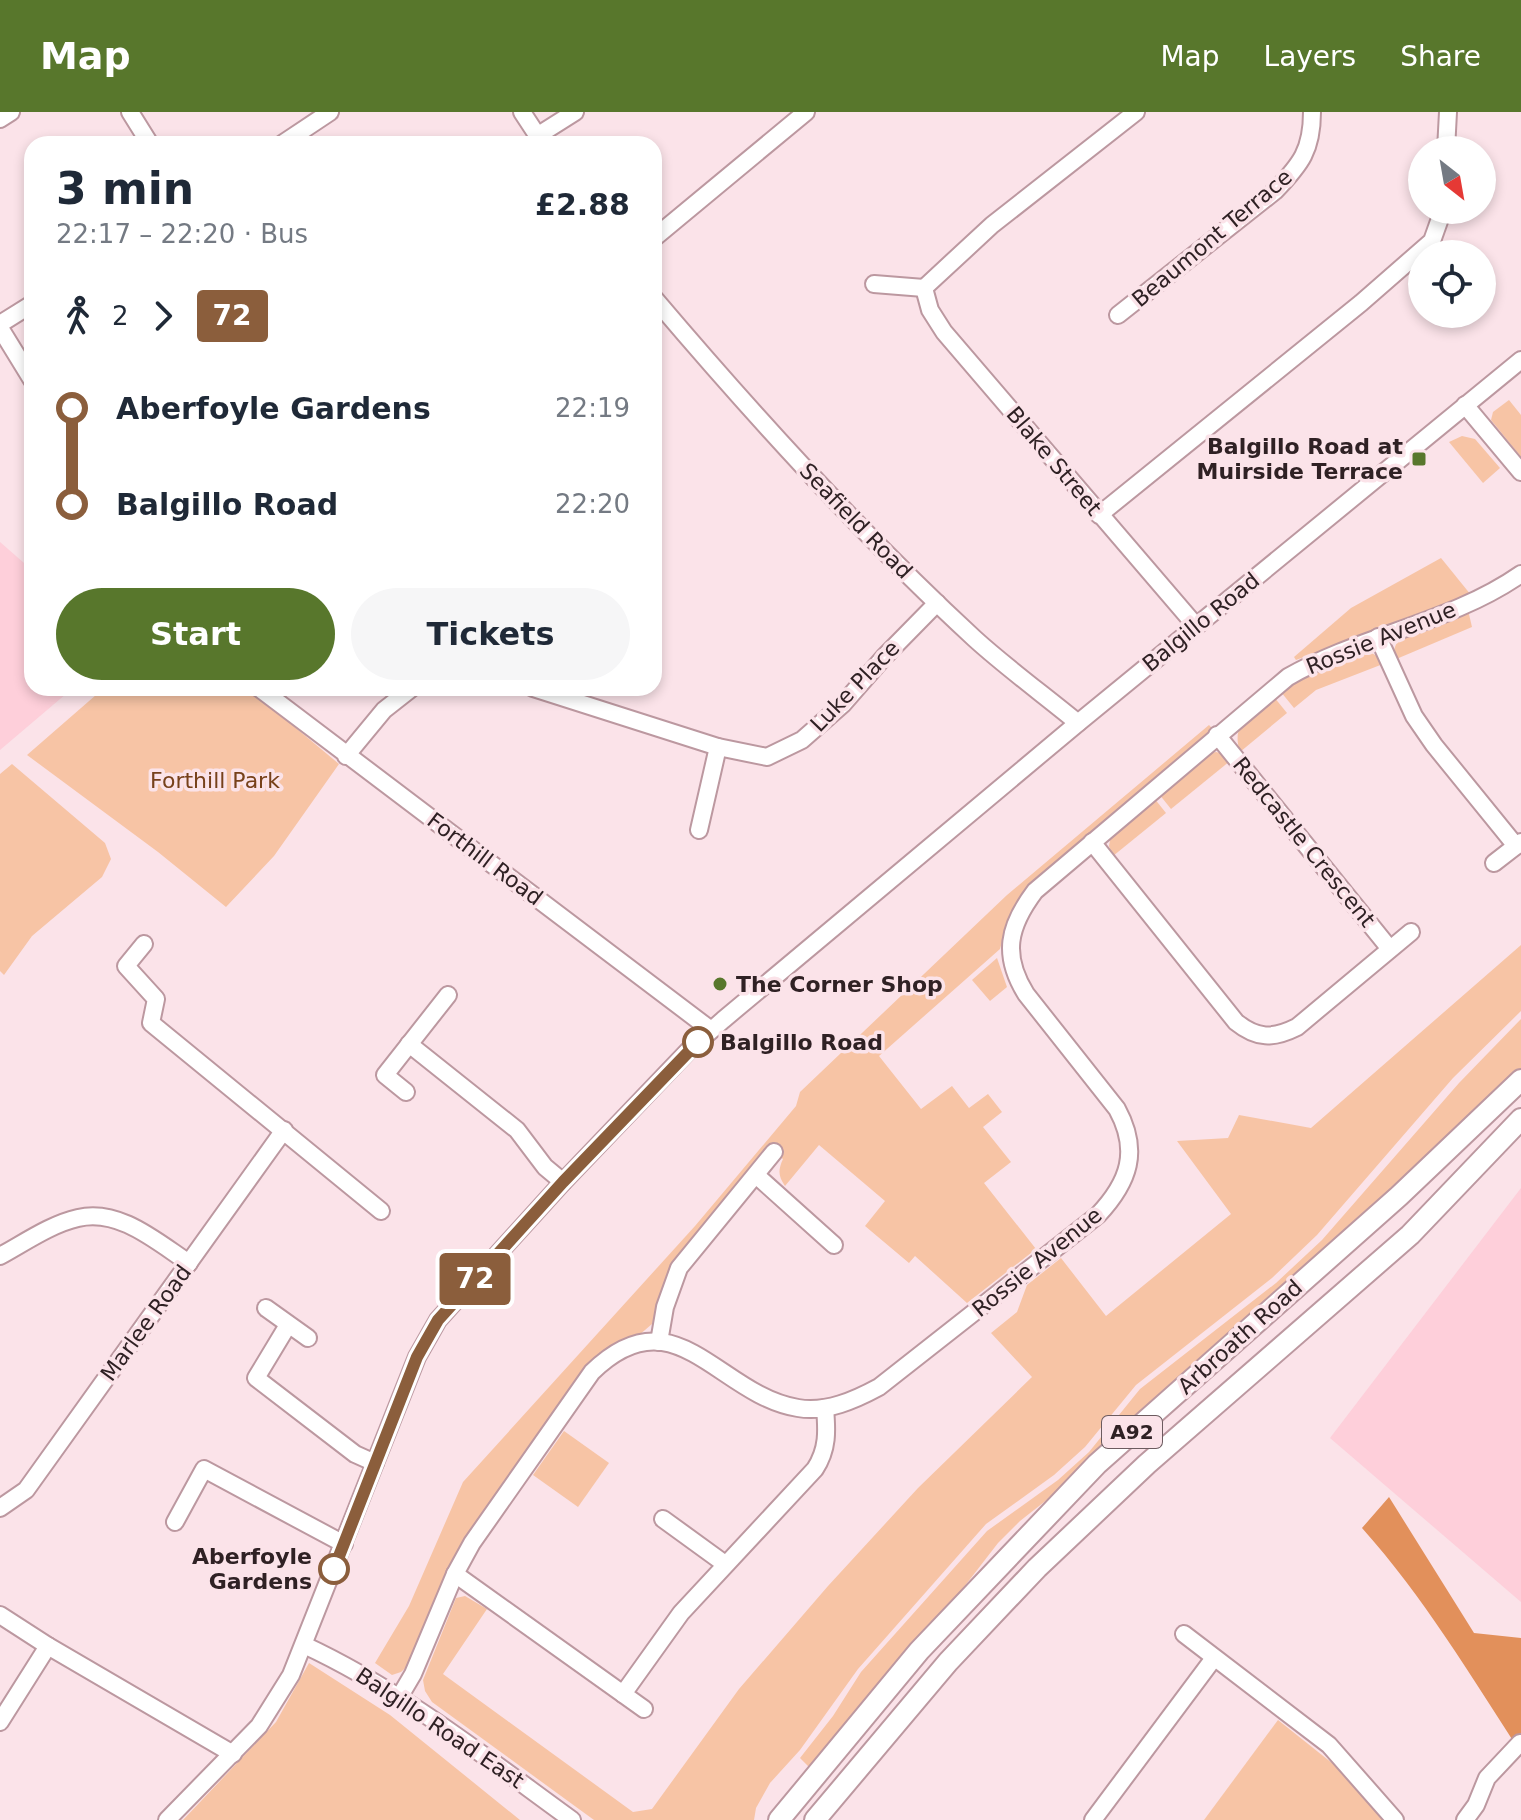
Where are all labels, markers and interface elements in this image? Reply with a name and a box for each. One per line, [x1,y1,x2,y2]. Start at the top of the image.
text: Map [40,34,131,78]
text: Map [1160,40,1220,73]
text: Layers [1264,40,1356,73]
text: Share [1400,40,1481,73]
north arrow [1408,136,1496,224]
map controls [1408,136,1496,328]
text: 3 min [56,163,194,214]
street label: Beaumont Terrace [1127,164,1297,312]
text: £2.88 [535,187,630,222]
text: 22:17 – 22:20 · Bus [56,219,308,249]
button: locate [1408,240,1496,328]
icon: walk [56,294,100,338]
icon: forward [141,294,185,338]
text: 72 [213,299,252,332]
text: 2 [112,301,129,331]
text: Aberfoyle Gardens [116,391,431,426]
text: 22:19 [555,393,630,423]
street label: Blake Street [1001,402,1107,521]
place label: Balgillo Road at Muirside Terrace [1197,434,1403,484]
marker: Balgillo Road at Muirside Terrace [1410,450,1428,468]
street label: Seafield Road [795,458,917,584]
text: Balgillo Road [116,487,338,522]
text: 22:20 [555,489,630,519]
street label: Balgillo Road [1138,567,1264,677]
button: Start [56,588,335,680]
button: Tickets [351,588,630,680]
street label: Rossie Avenue [1303,597,1459,679]
street label: Luke Place [805,635,905,737]
street label: Redcastle Crescent [1228,752,1380,932]
park label: Forthill Park [150,768,280,793]
street label: Forthill Road [423,808,547,910]
place label: The Corner Shop [736,972,943,997]
marker: The Corner Shop [711,975,729,993]
marker: Balgillo Road [683,1027,713,1057]
place label: Balgillo Road [720,1030,883,1055]
street label: Rossie Avenue [967,1202,1107,1322]
line badge: 72 [439,1253,511,1305]
street label: Marlee Road [96,1260,196,1386]
text: 72 [456,1262,494,1295]
street label: Arbroath Road [1173,1275,1307,1399]
road number: A92 [1102,1416,1162,1448]
place label: Aberfoyle Gardens [192,1544,312,1594]
marker: Aberfoyle Gardens [319,1554,349,1584]
street label: Balgillo Road East [351,1663,529,1794]

